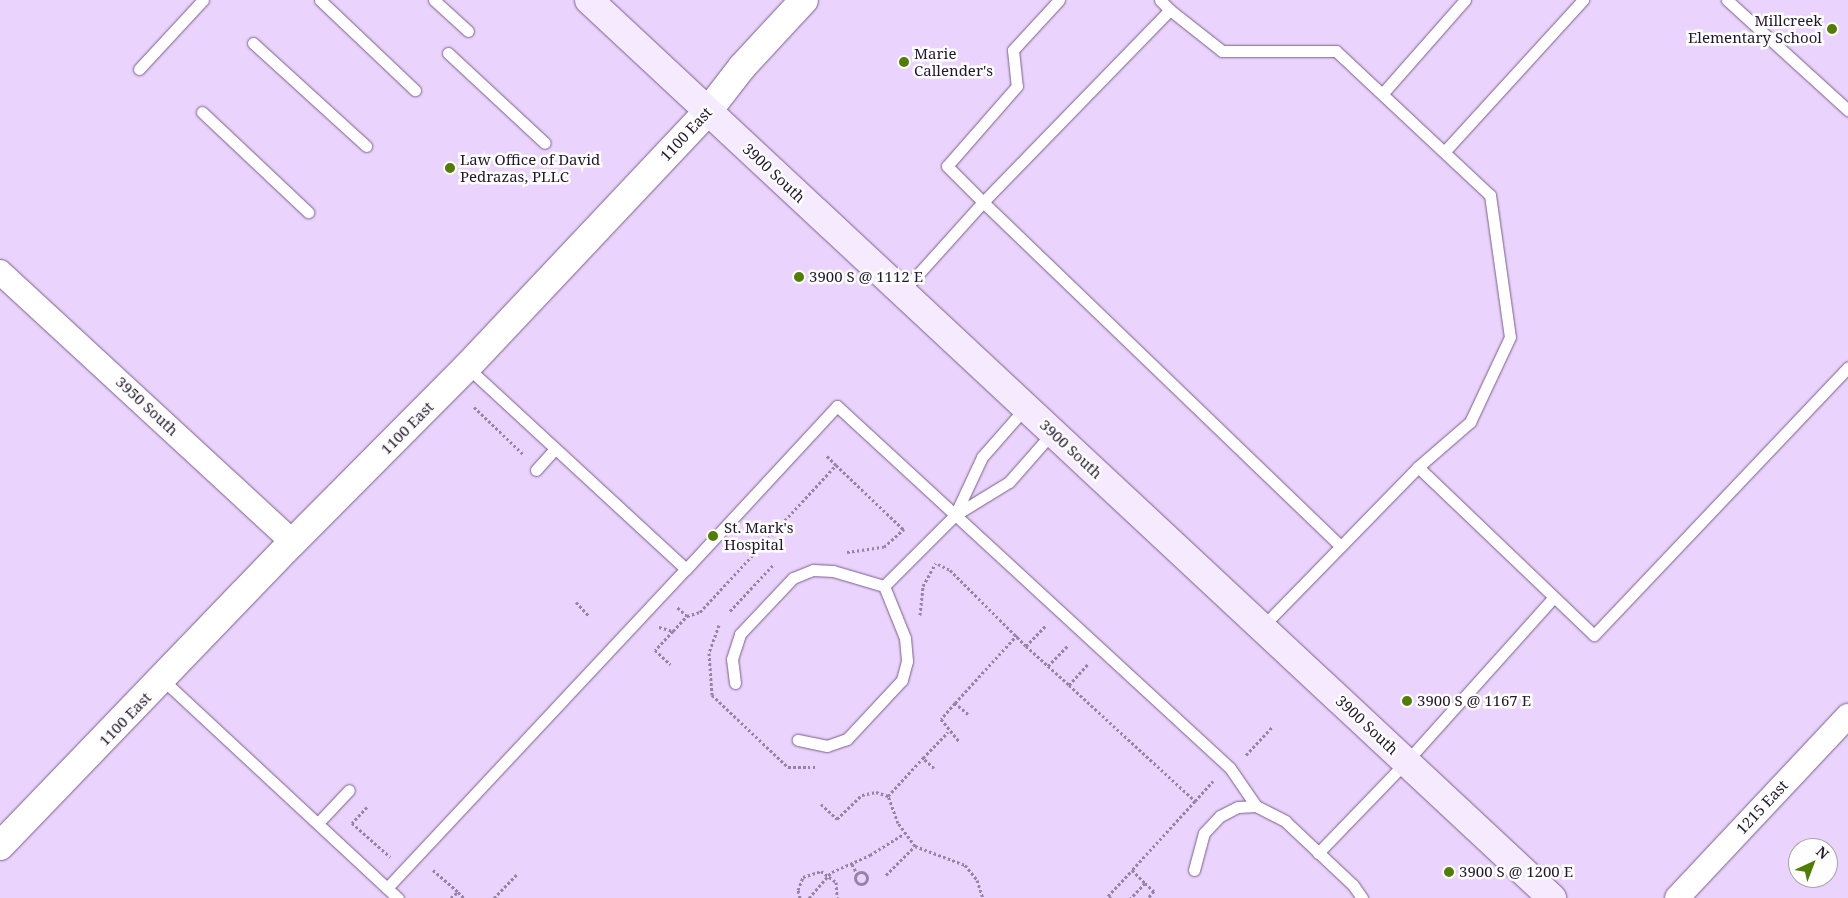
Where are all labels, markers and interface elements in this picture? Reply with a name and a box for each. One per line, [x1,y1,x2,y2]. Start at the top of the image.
place label: Millcreek Elementary School [1688,11,1822,46]
marker: Millcreek Elementary School [1826,23,1838,35]
place label: Marie Callender's [914,44,993,79]
marker: Marie Callender's [898,56,910,68]
street label: 1100 East [656,103,716,165]
street label: 3900 South [739,140,809,206]
place label: Law Office of David Pedrazas, PLLC [460,150,600,185]
marker: Law Office of David Pedrazas, PLLC [444,162,456,174]
place label: 3900 S @ 1112 E [809,268,923,286]
marker: 3900 S @ 1112 E [793,271,805,283]
street label: 3950 South [112,373,182,439]
street label: 1100 East [377,398,437,458]
street label: 3900 South [1036,416,1106,482]
place label: St. Mark's Hospital [724,518,794,553]
marker: St. Mark's Hospital [706,529,720,543]
street label: 1100 East [95,689,155,749]
street label: 3900 South [1332,692,1402,758]
place label: 3900 S @ 1167 E [1417,692,1531,710]
marker: 3900 S @ 1167 E [1401,695,1413,707]
street label: 1215 East [1732,776,1792,838]
north arrow [1788,838,1838,888]
text: N [1812,842,1833,863]
place label: 3900 S @ 1200 E [1459,863,1573,881]
marker: 3900 S @ 1200 E [1443,866,1455,878]

